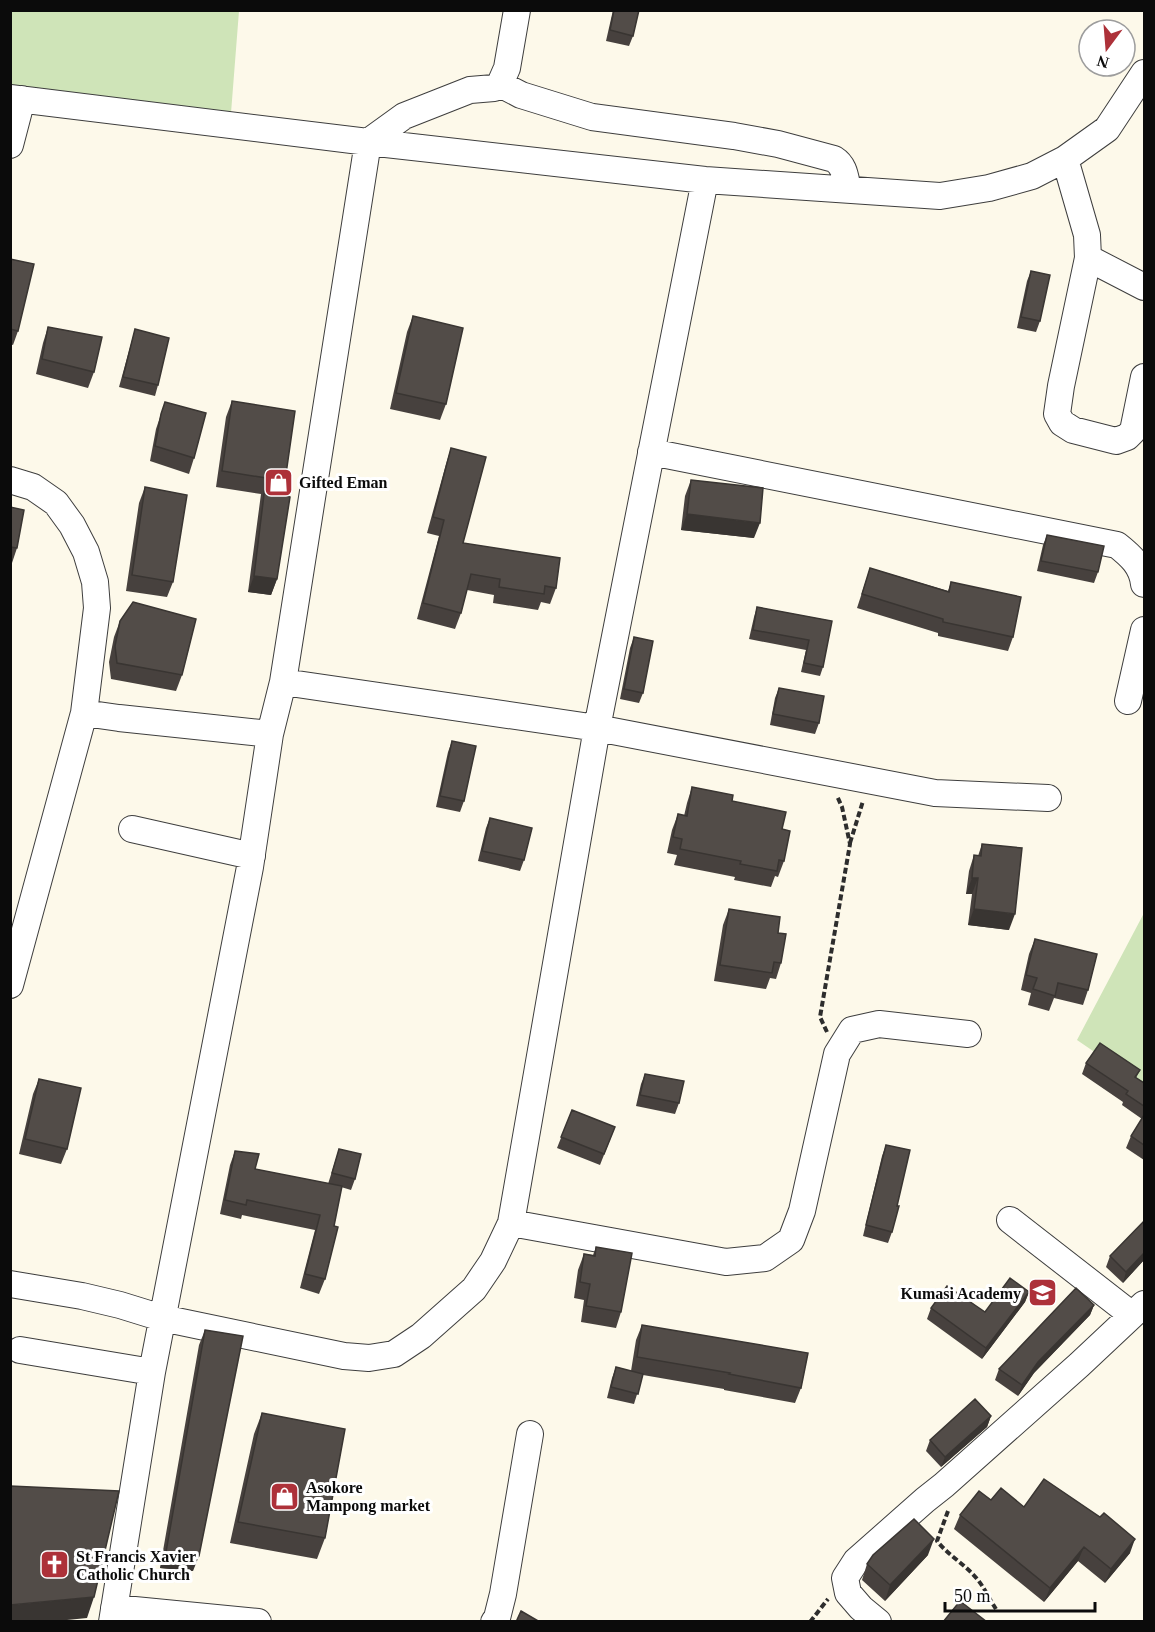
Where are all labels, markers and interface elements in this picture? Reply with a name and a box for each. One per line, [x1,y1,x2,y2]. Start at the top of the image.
north arrow [1077,18,1137,78]
text: N [1095,52,1111,72]
shop icon: Gifted Eman [262,466,294,498]
place label: Gifted Eman [299,474,388,491]
school or university icon: Kumasi Academy [1026,1277,1058,1309]
place label: Kumasi Academy [901,1285,1021,1303]
place label: Asokore Mampong market [306,1479,431,1515]
shop icon: Asokore Mampong market [269,1480,301,1512]
place label: St Francis Xavier Catholic Church [76,1548,196,1583]
church icon: St Francis Xavier Catholic Church [39,1549,71,1581]
scale bar [945,1575,1095,1613]
text: 50 m [954,1586,991,1606]

